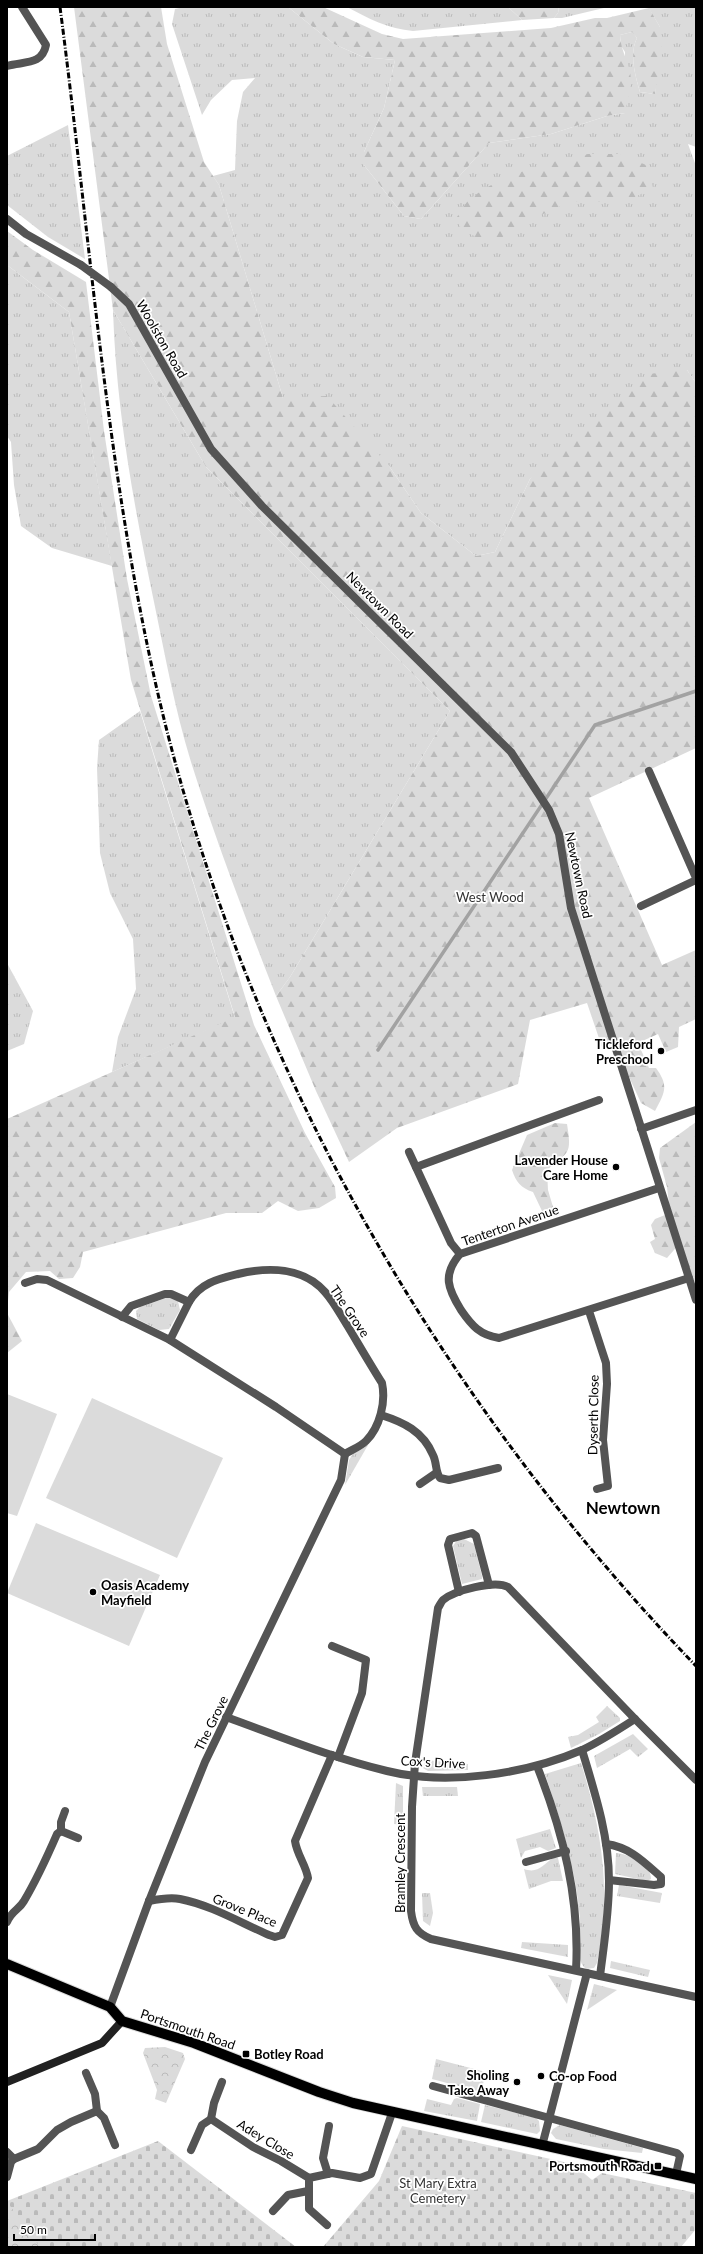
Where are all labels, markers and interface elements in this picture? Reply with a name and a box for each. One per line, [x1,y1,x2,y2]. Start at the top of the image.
street label: Woolston Road [133,297,191,381]
street label: Newtown Road [343,568,417,642]
street label: Newtown Road [562,830,596,920]
park label: West Wood [456,889,524,905]
place label: Tickleford Preschool [595,1036,653,1067]
marker: Tickleford Preschool [656,1046,666,1056]
place label: Lavender House Care Home [515,1152,608,1183]
marker: Lavender House Care Home [611,1162,621,1172]
street label: Tenterton Avenue [459,1201,561,1249]
street label: The Grove [327,1282,373,1340]
street label: Dyserth Close [584,1374,602,1455]
district label: Newtown [586,1497,660,1518]
place label: Oasis Academy Mayfield [101,1577,189,1608]
marker: Oasis Academy Mayfield [88,1587,98,1597]
street label: The Grove [191,1693,231,1753]
street label: Cox's Drive [400,1752,466,1772]
street label: Bramley Crescent [392,1813,408,1913]
street label: Grove Place [210,1890,280,1930]
street label: Portsmouth Road [138,2005,238,2053]
place label: Botley Road [254,2046,324,2062]
marker: Botley Road [241,2049,251,2059]
place label: Sholing Take Away [448,2067,509,2098]
place label: Co-op Food [549,2068,617,2084]
marker: Co-op Food [536,2071,546,2081]
marker: Sholing Take Away [512,2077,522,2087]
street label: Adey Close [234,2116,298,2162]
place label: Portsmouth Road [549,2158,650,2174]
marker: Portsmouth Road [653,2161,663,2171]
park label: St Mary Extra Cemetery [399,2175,477,2206]
scale bar [14,2216,95,2242]
text: 50 m [20,2222,47,2237]

